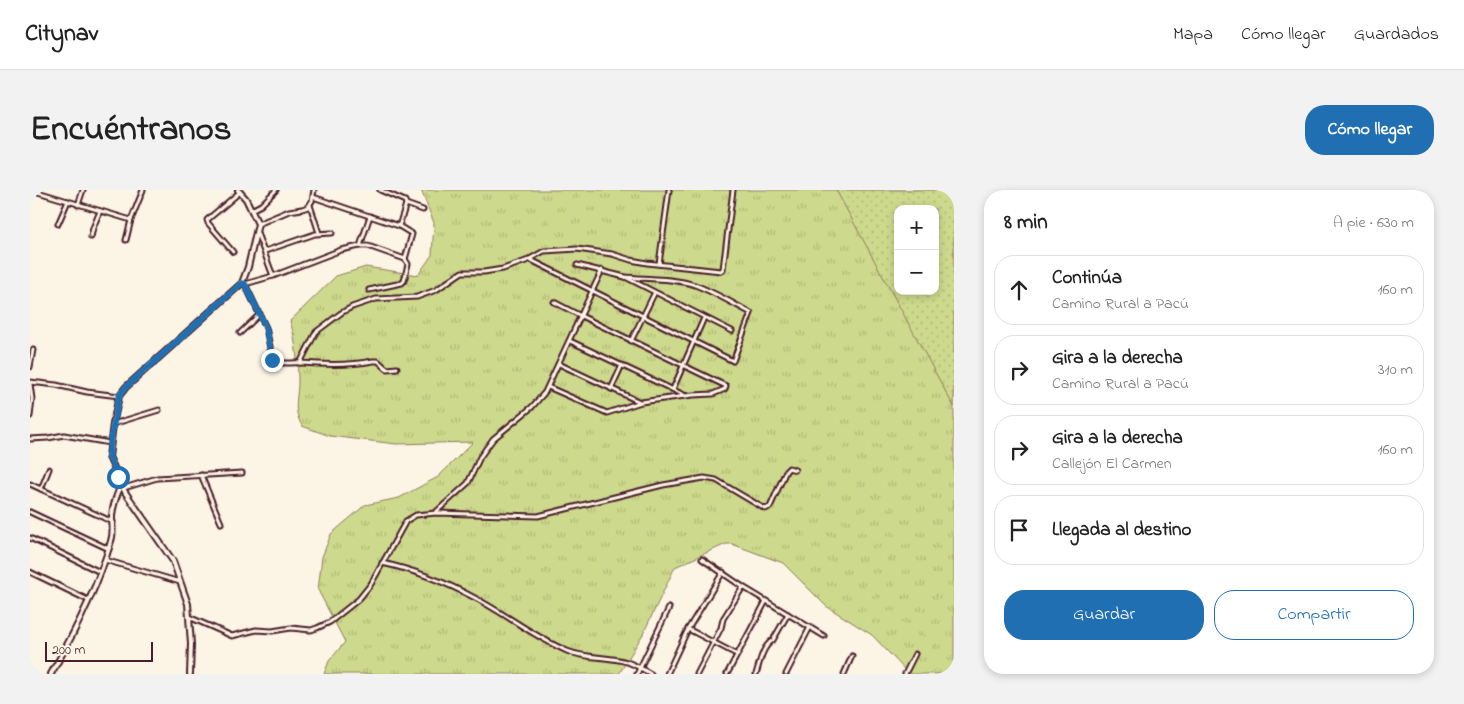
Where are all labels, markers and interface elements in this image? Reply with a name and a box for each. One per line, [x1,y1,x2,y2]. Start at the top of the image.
text: Citynav [25,17,98,52]
text: Mapa [1173,22,1213,48]
text: Cómo llegar [1241,22,1326,48]
text: Guardados [1354,22,1439,48]
text: Encuéntranos [30,105,232,156]
button: Cómo llegar [1305,105,1434,155]
map controls [894,205,939,295]
button: + [894,205,939,250]
text: 8 min [1004,208,1048,238]
text: A pie · 630 m [1333,211,1414,235]
button: − [894,250,939,295]
text: Continúa [1052,265,1122,292]
icon: ahead [1005,276,1033,304]
text: 160 m [1378,278,1413,302]
text: Camino Rural a Pacú [1052,292,1189,316]
text: Gira a la derecha [1052,345,1183,372]
route end [261,349,284,372]
icon: right [1005,356,1033,384]
text: 310 m [1378,358,1413,382]
text: Camino Rural a Pacú [1052,372,1189,396]
text: Gira a la derecha [1052,425,1183,452]
icon: right [1005,436,1033,464]
text: 160 m [1378,438,1413,462]
text: Callejón El Carmen [1052,452,1172,476]
route start [107,466,130,489]
icon: arrive [1005,516,1033,544]
text: Llegada al destino [1052,517,1191,544]
button: Guardar [1004,590,1204,640]
button: Compartir [1214,590,1414,640]
scale bar [45,639,152,662]
text: 200 m [52,640,85,661]

